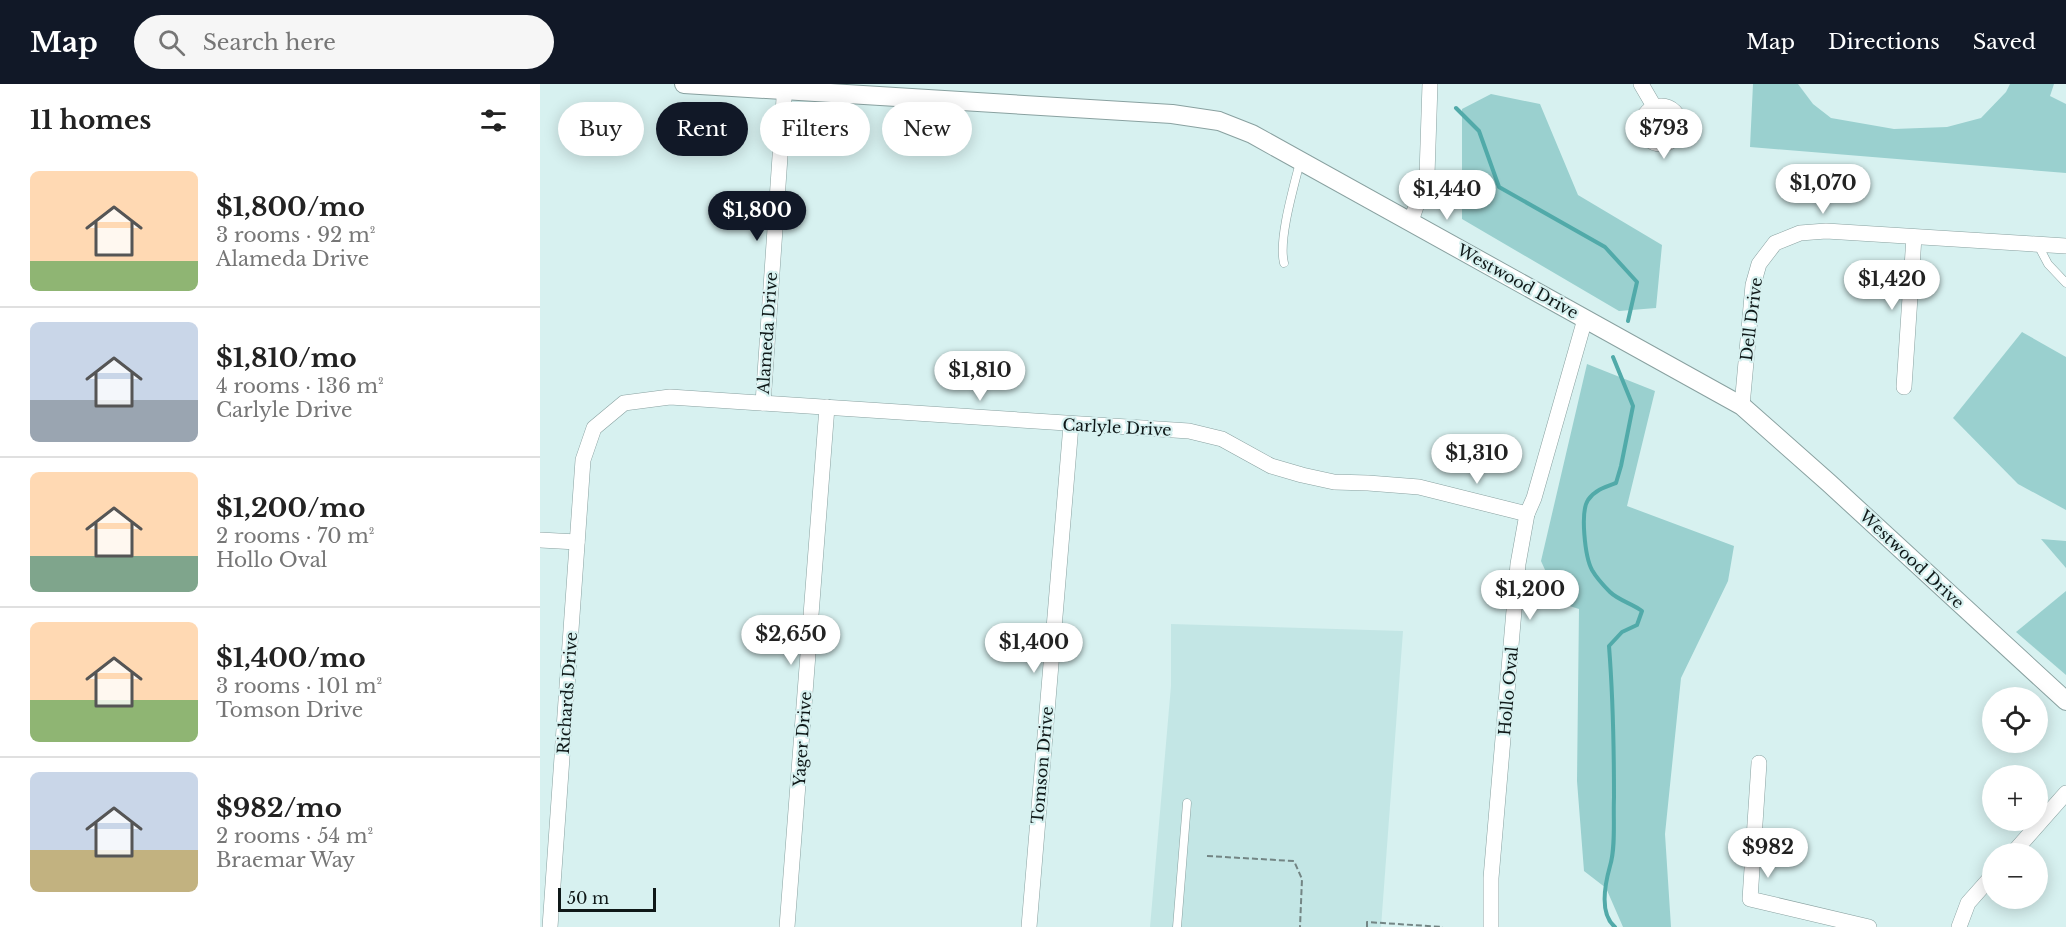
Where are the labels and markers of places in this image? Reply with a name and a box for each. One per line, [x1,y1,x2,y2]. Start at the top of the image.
pin: $793 [1628,109,1700,160]
pin: $1,070 [1774,164,1872,215]
pin: $1,440 [1398,170,1496,221]
pin: $1,800 [708,191,806,242]
pin: $1,420 [1843,260,1941,311]
pin: $1,810 [931,351,1029,402]
pin: $1,310 [1428,434,1526,485]
pin: $1,200 [1481,570,1579,621]
pin: $2,650 [742,615,840,666]
pin: $1,400 [985,623,1083,674]
pin: $982 [1732,828,1804,879]

